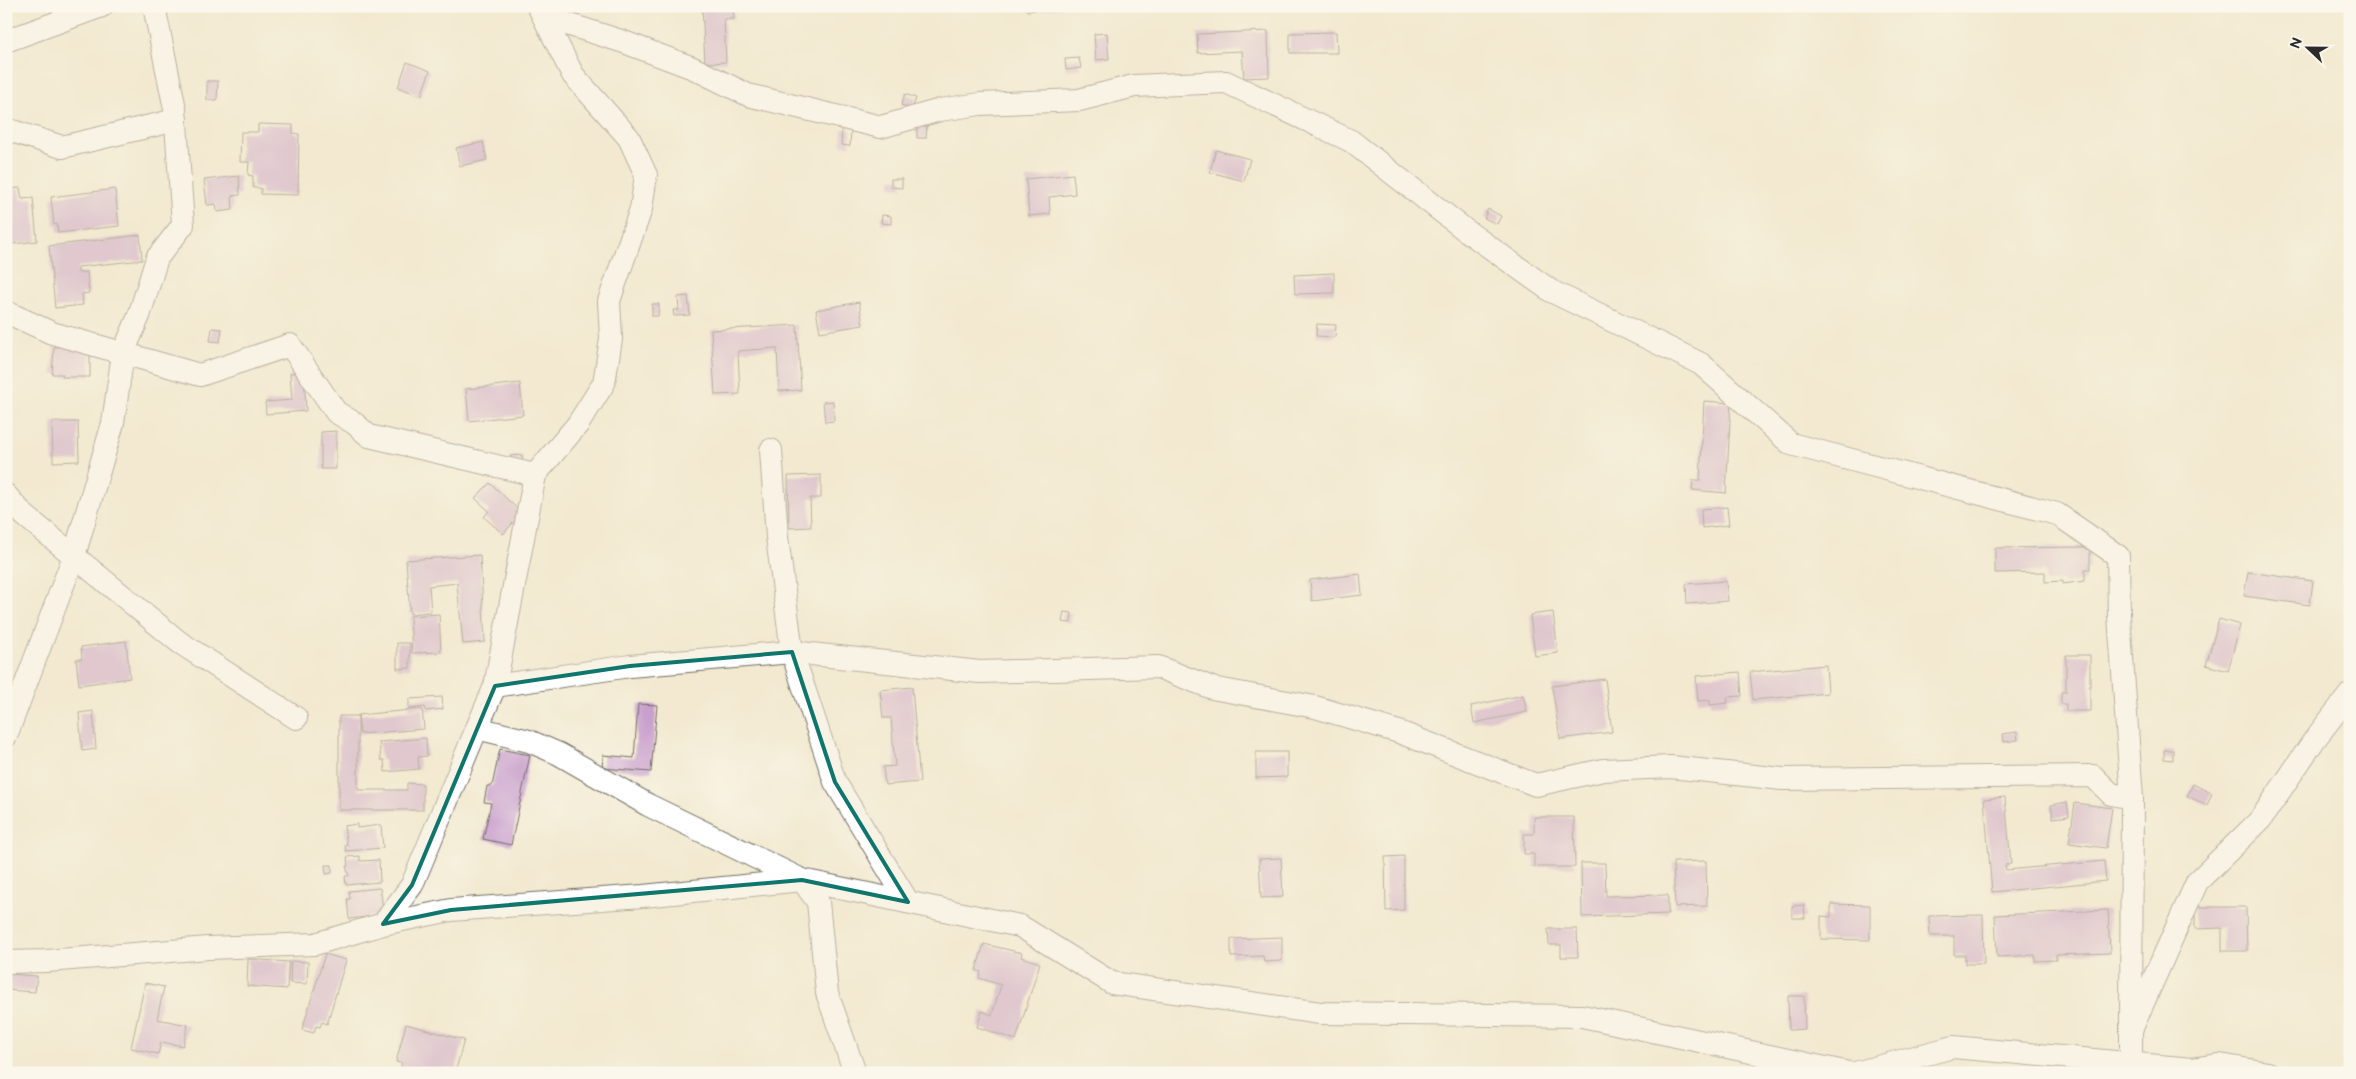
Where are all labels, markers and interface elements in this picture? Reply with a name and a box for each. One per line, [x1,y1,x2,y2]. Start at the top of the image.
north arrow [2284,22,2334,72]
text: N [2287,35,2306,51]

